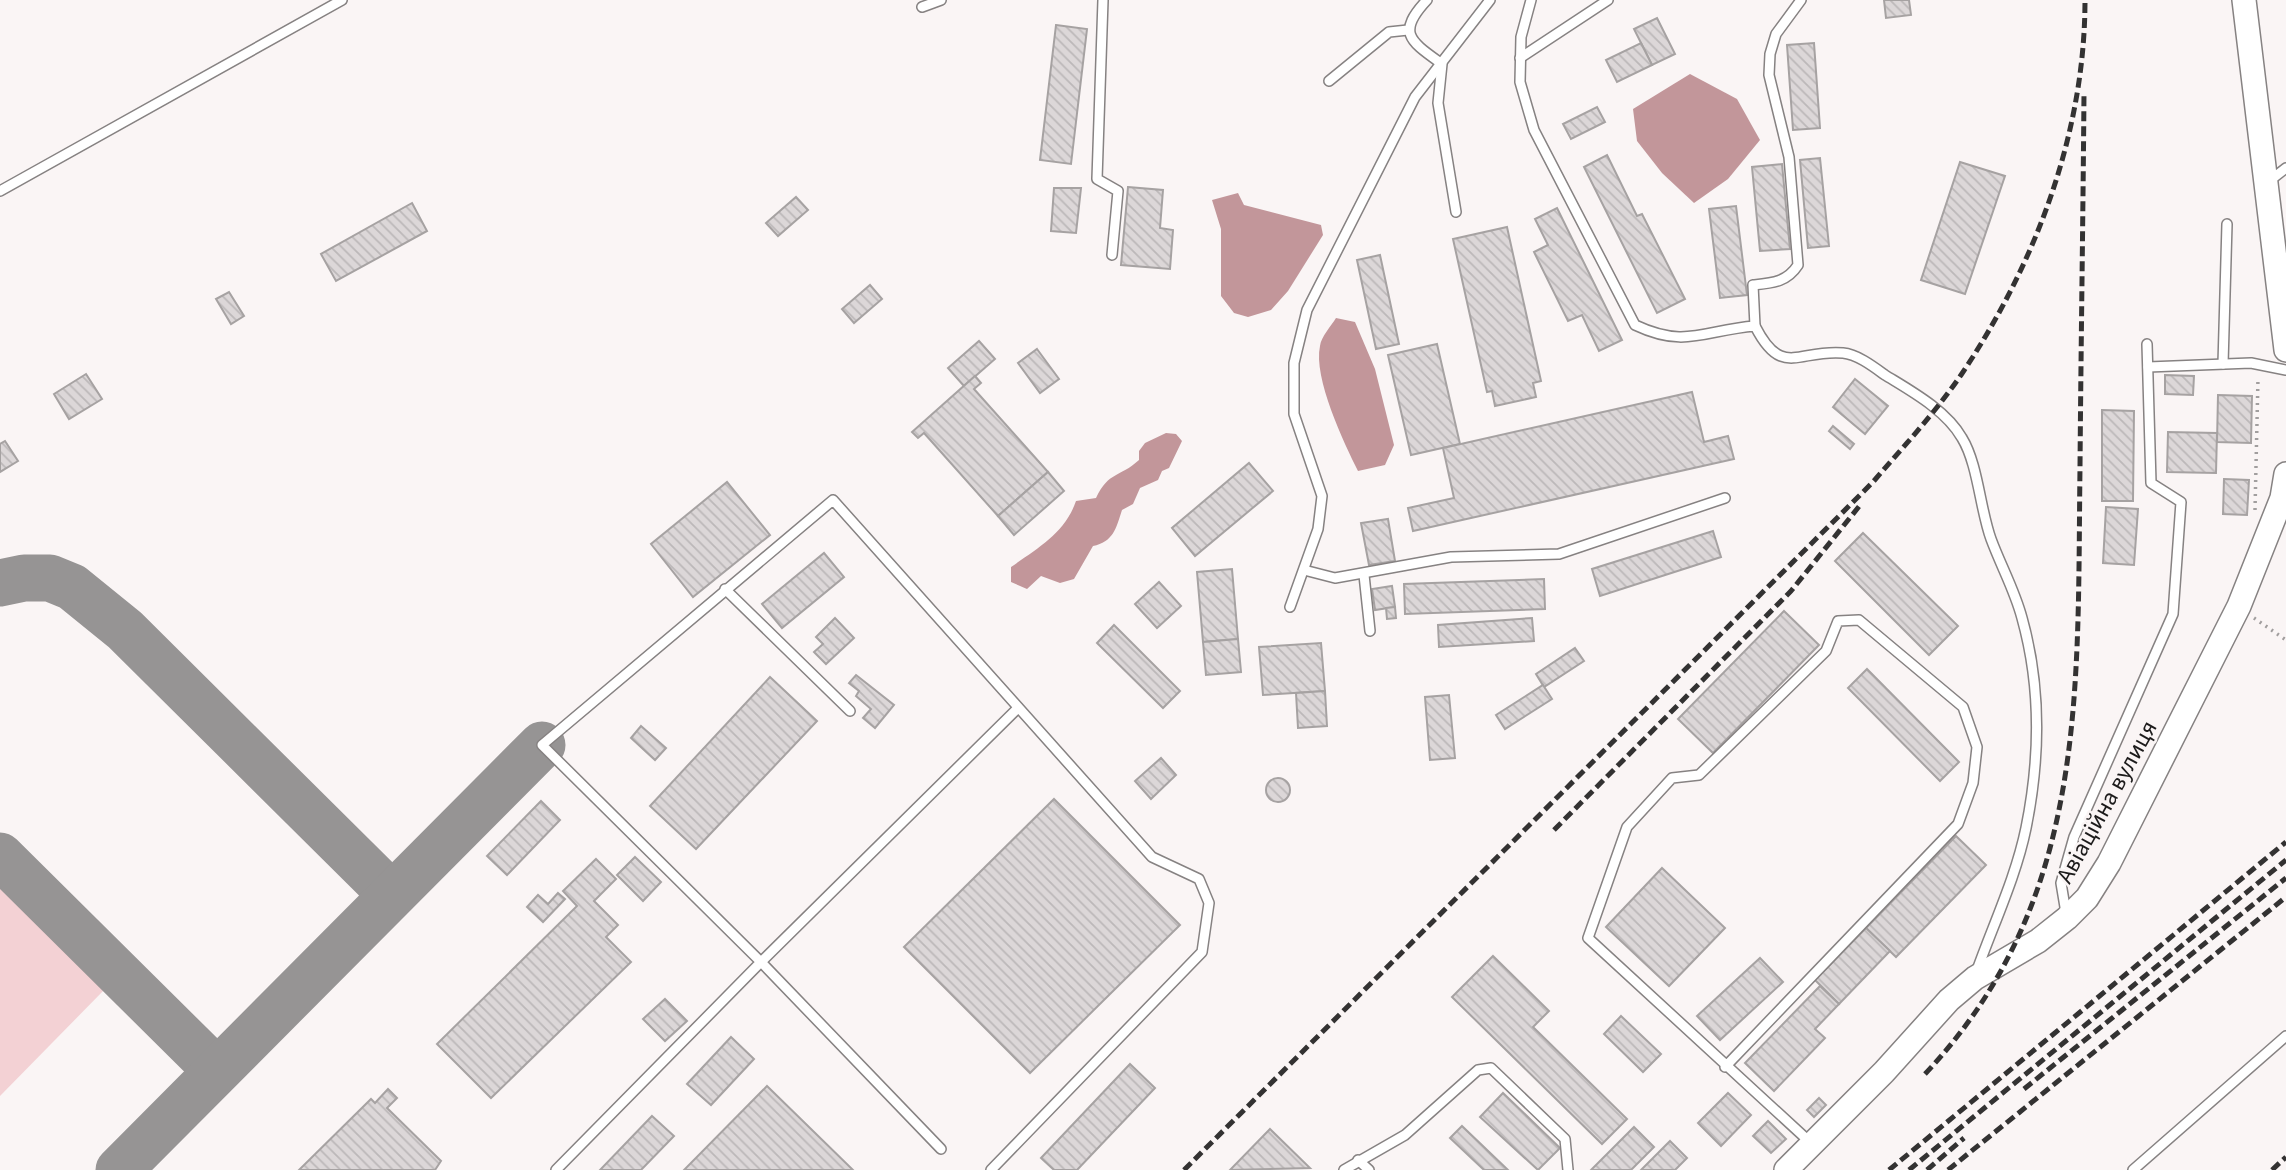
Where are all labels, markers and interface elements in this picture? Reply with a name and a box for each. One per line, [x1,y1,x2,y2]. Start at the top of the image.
street label: Авіаційна вулиця [2048,714,2166,890]

